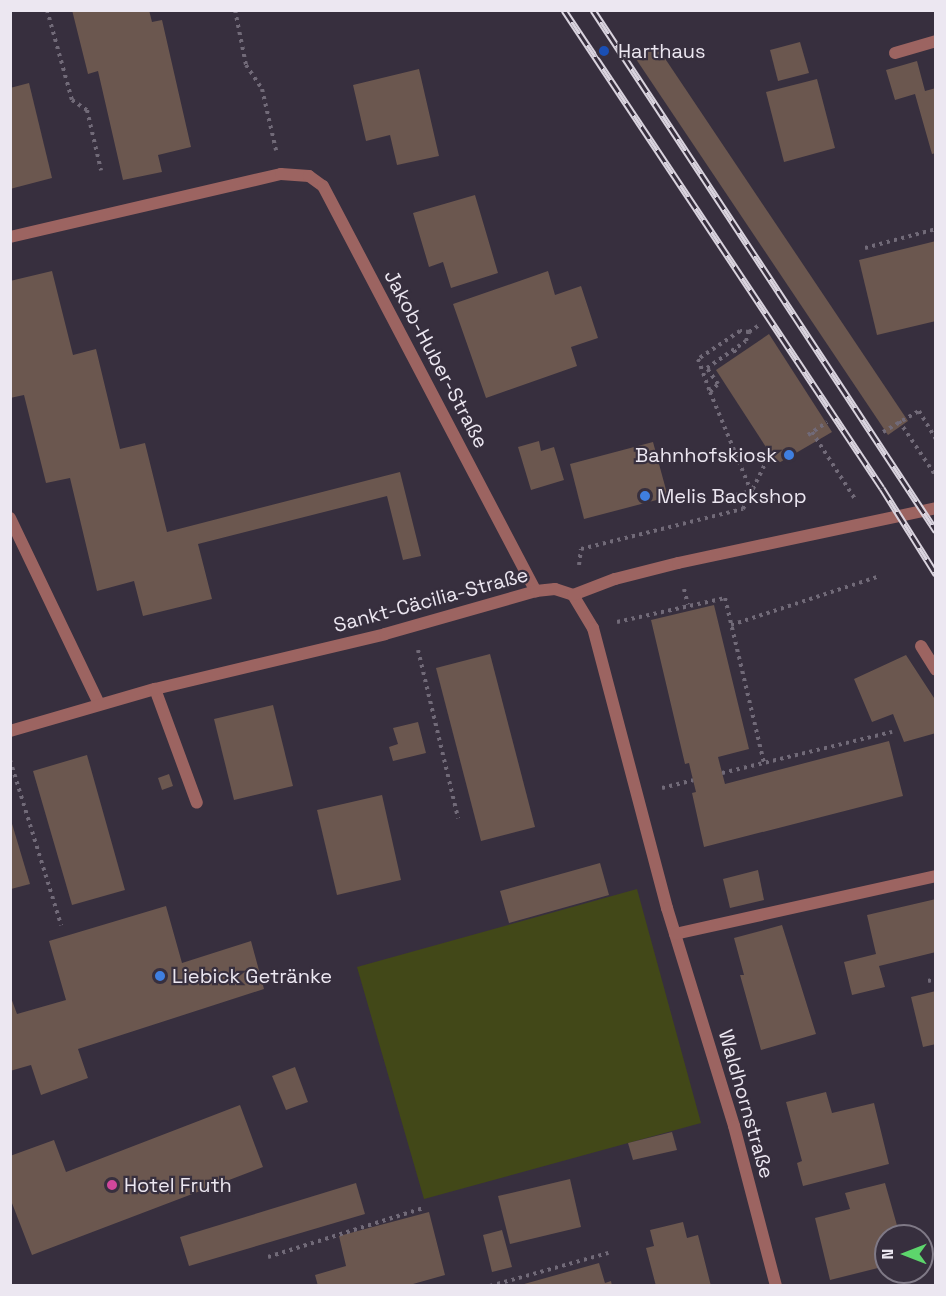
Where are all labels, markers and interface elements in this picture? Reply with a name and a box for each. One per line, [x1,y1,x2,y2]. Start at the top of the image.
place label: Harthaus [618,39,706,63]
marker: Harthaus [595,42,613,60]
street label: Jakob-Huber-Straße [379,266,493,452]
place label: Bahnhofskiosk [635,443,777,467]
marker: Bahnhofskiosk [782,448,796,462]
place label: Melis Backshop [657,484,807,508]
marker: Melis Backshop [638,489,652,503]
street label: Sankt-Cäcilia-Straße [331,562,531,638]
place label: Liebick Getränke [172,964,332,988]
marker: Liebick Getränke [153,969,167,983]
street label: Waldhornstraße [713,1027,779,1181]
place label: Hotel Fruth [124,1173,232,1197]
marker: Hotel Fruth [105,1178,119,1192]
north arrow [874,1224,934,1284]
text: N [877,1249,898,1259]

